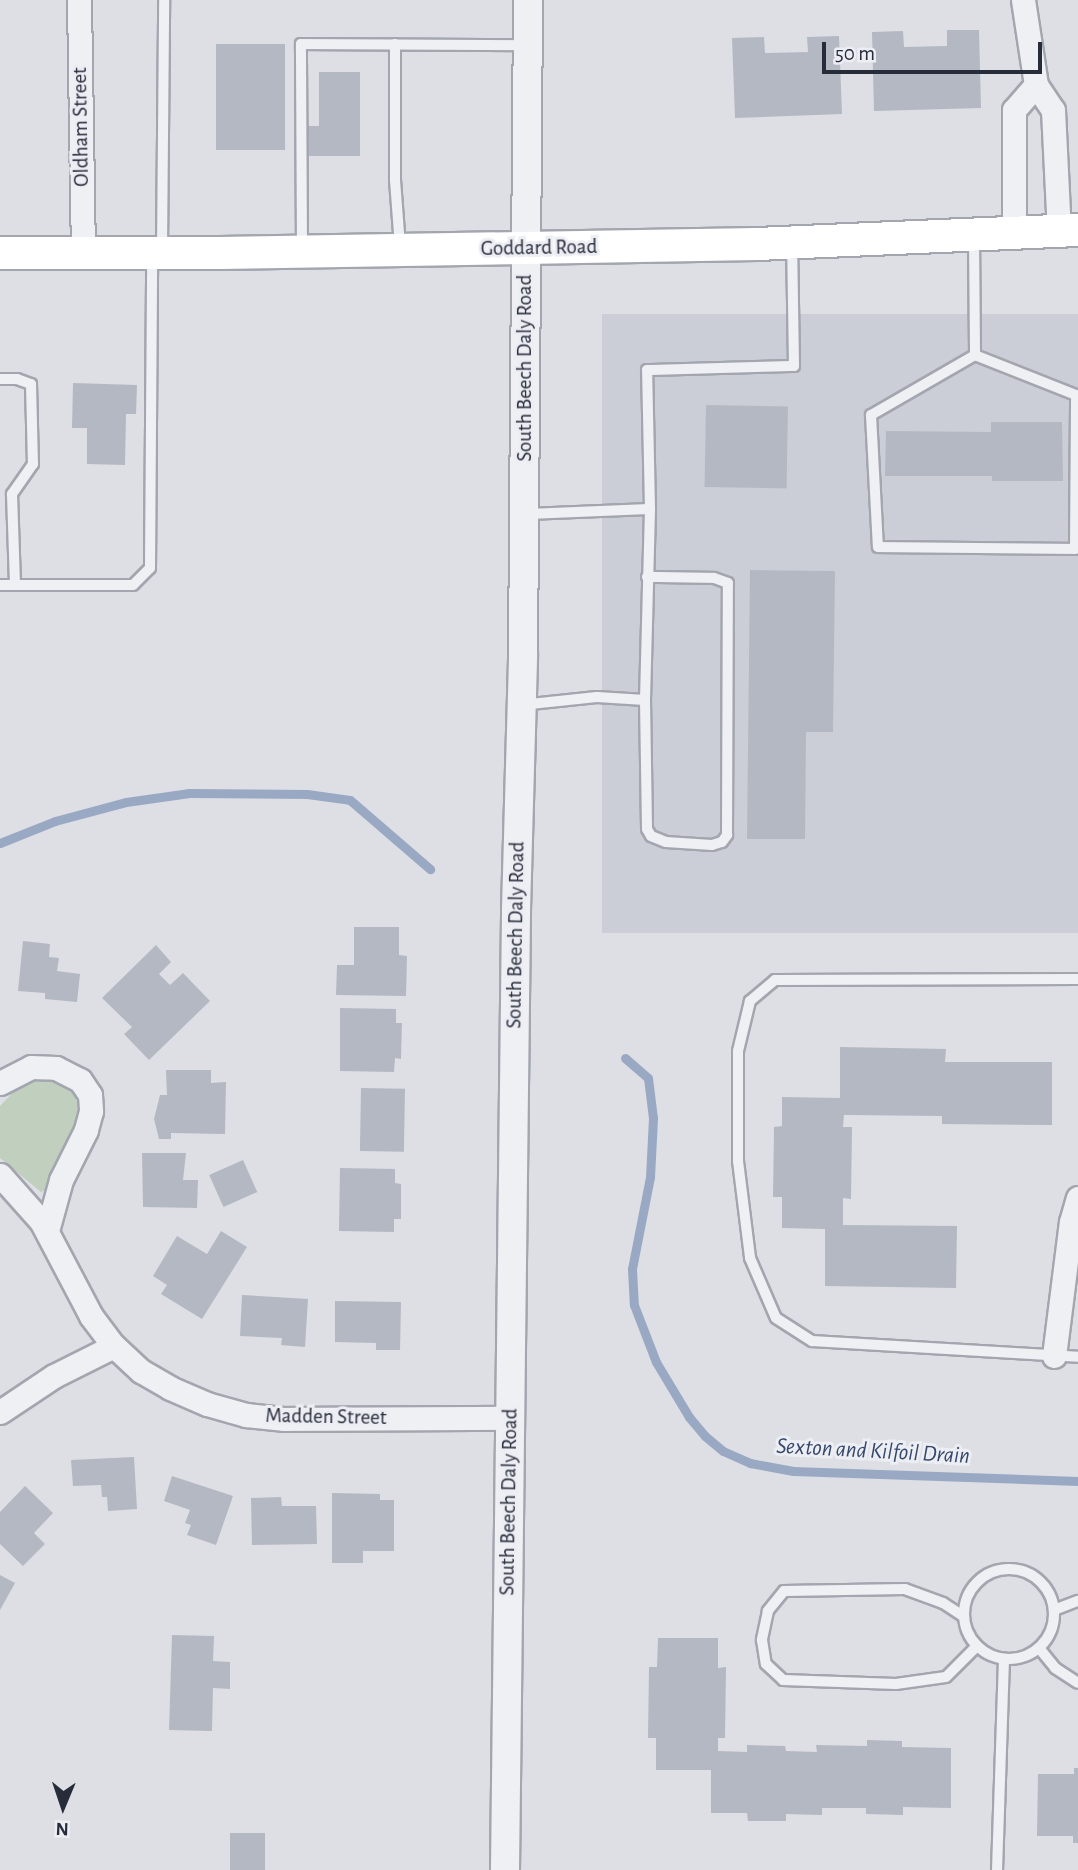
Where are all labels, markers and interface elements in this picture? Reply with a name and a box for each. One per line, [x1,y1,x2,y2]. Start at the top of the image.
scale bar [826,28,1046,72]
text: 50 m [835,43,875,64]
street label: Oldham Street [67,67,95,187]
street label: Goddard Road [480,234,598,262]
street label: South Beech Daly Road [512,274,538,462]
street label: South Beech Daly Road [502,841,530,1029]
street label: Madden Street [265,1403,387,1431]
street label: South Beech Daly Road [495,1408,523,1596]
water label: Sexton and Kilfoil Drain [776,1433,970,1471]
north arrow [28,1772,98,1842]
text: N [55,1819,69,1838]

